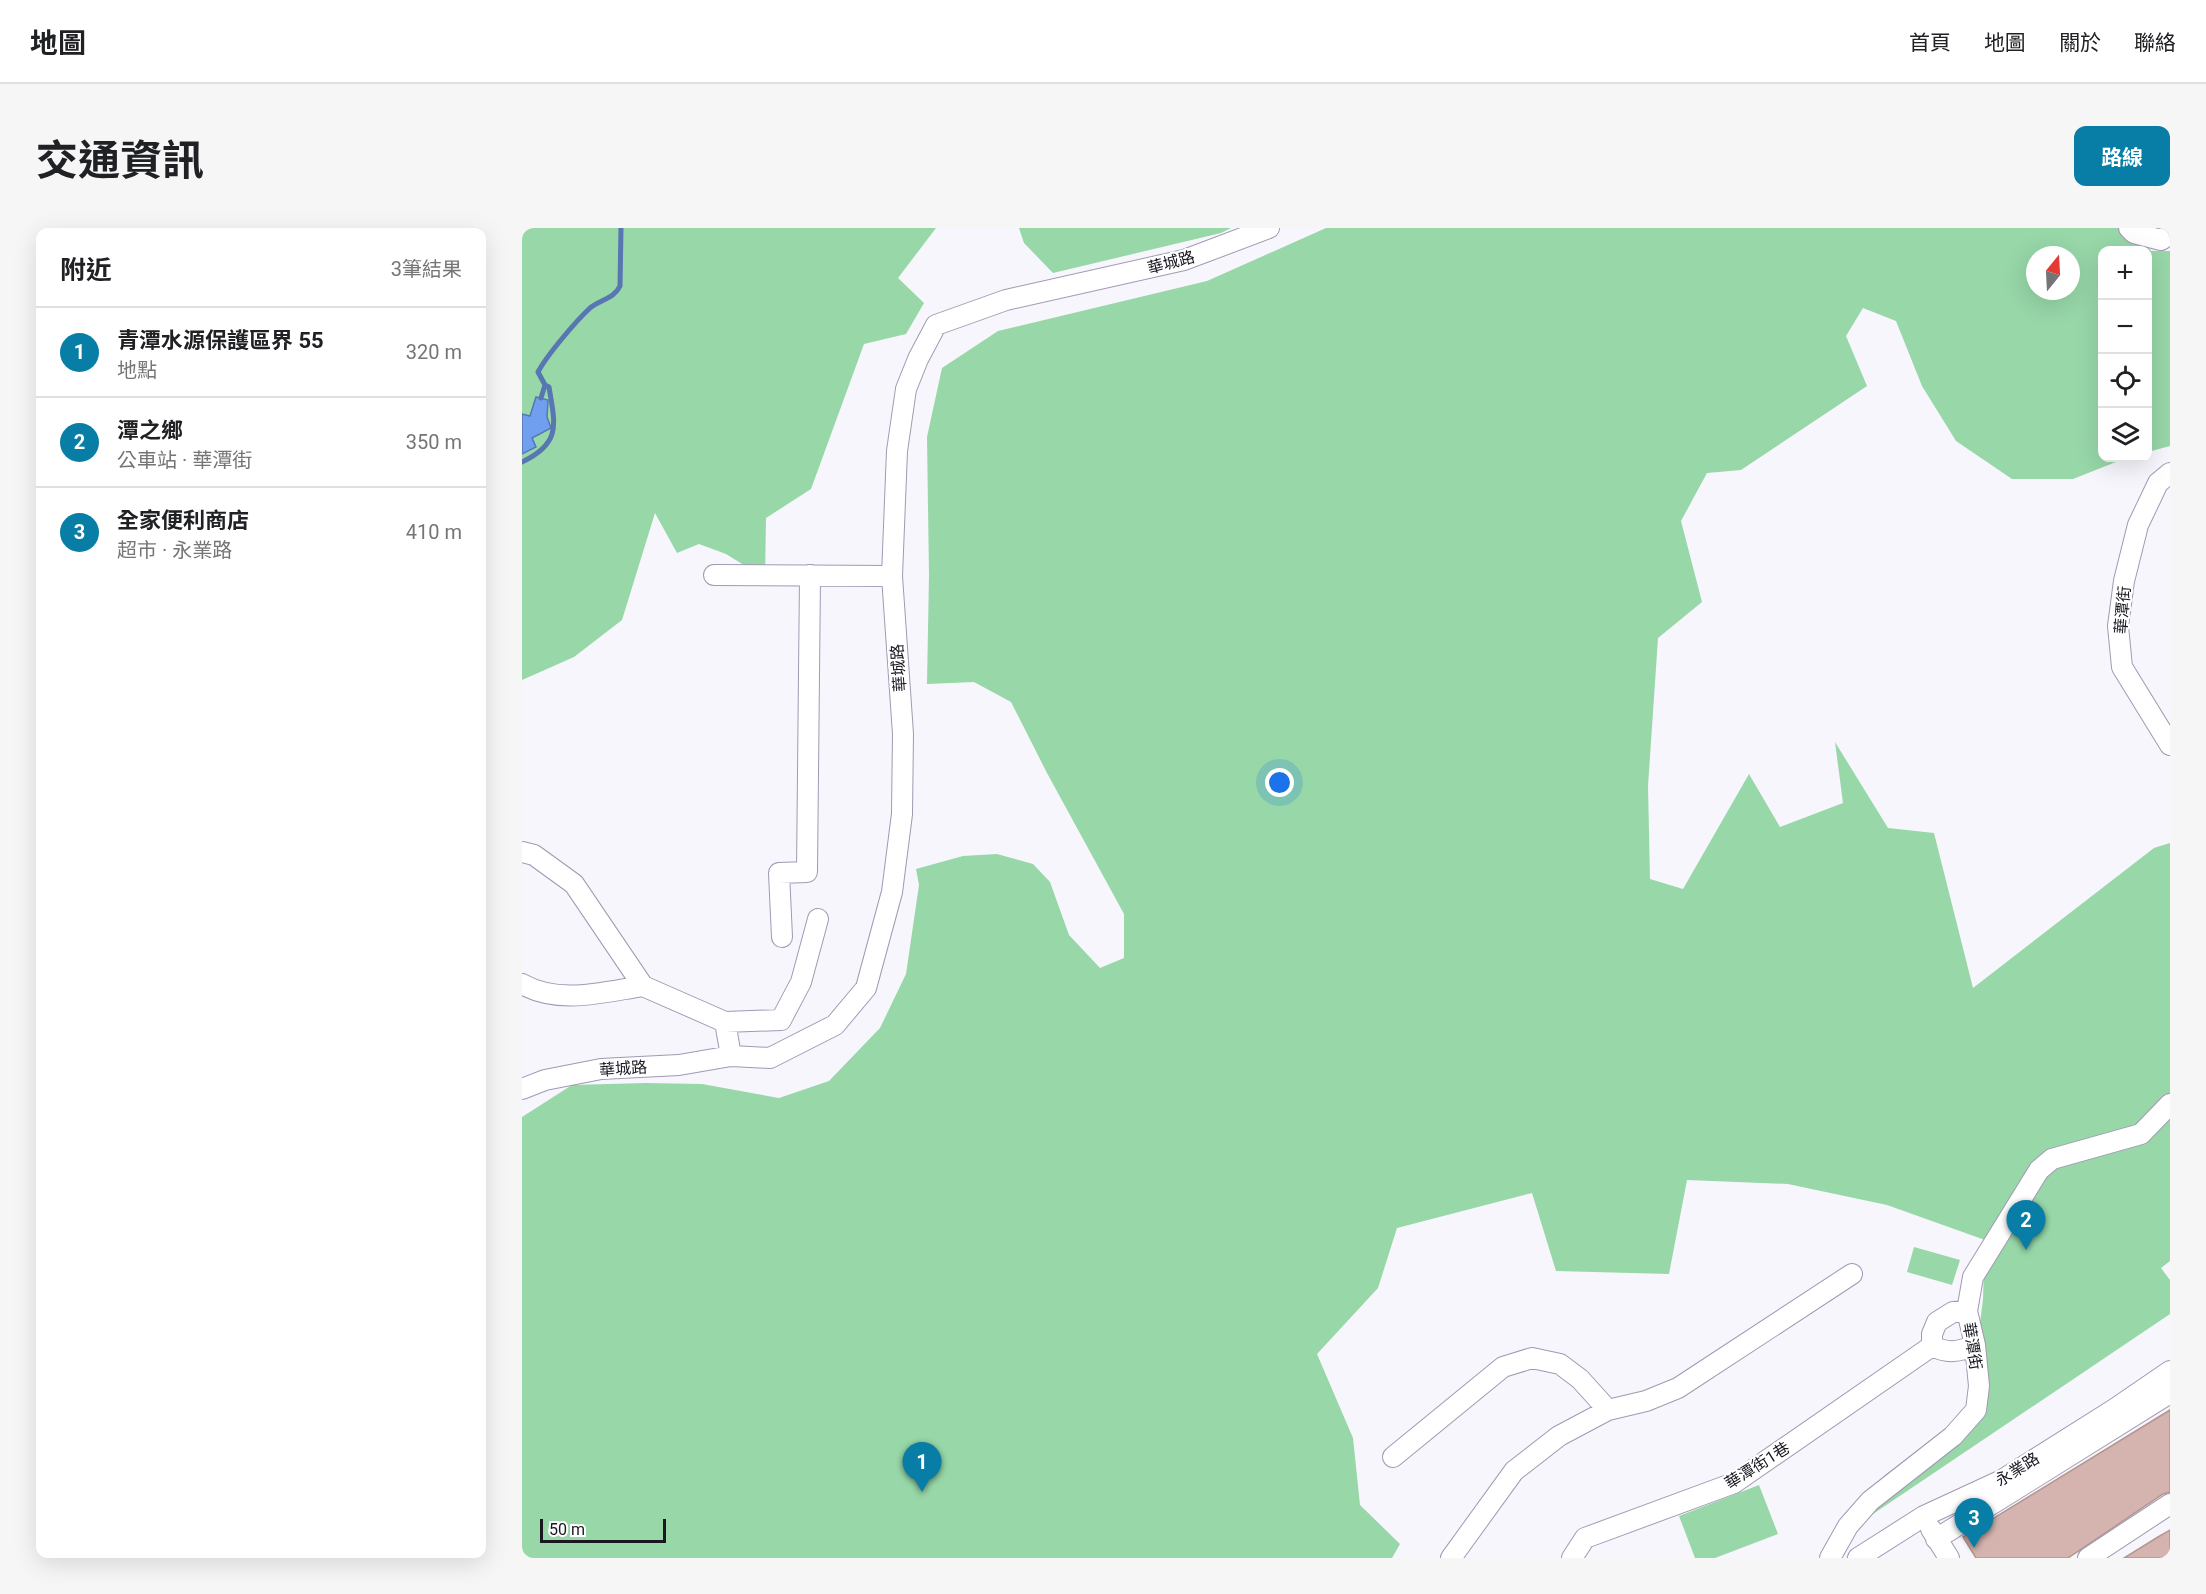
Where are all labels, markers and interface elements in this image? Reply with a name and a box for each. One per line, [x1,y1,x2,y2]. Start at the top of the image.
text: 地圖 [30,27,86,60]
text: 首頁 [1909,31,1951,55]
text: 地圖 [1984,31,2026,55]
text: 關於 [2059,31,2101,55]
text: 聯絡 [2134,31,2176,55]
button: 路線 [2074,126,2170,186]
text: 交通資訊 [36,136,204,185]
north arrow [2026,246,2080,300]
map controls [2098,246,2152,462]
button: + [2098,246,2152,300]
street label: 華城路 [1145,247,1197,278]
text: 附近 [60,255,112,285]
text: 3筆結果 [391,257,462,281]
button: − [2098,300,2152,354]
text: 青潭水源保護區界 55 [117,328,324,353]
text: 1 [74,340,85,364]
text: 320 m [406,340,462,364]
button: locate [2098,354,2152,408]
text: 地點 [117,358,157,382]
button: layers [2098,408,2152,462]
text: 潭之鄉 [117,418,183,443]
text: 2 [74,430,85,454]
text: 350 m [406,430,462,454]
text: 公車站 · 華潭街 [117,448,252,472]
text: 全家便利商店 [117,508,249,533]
text: 3 [74,520,85,544]
text: 410 m [406,520,462,544]
text: 超市 · 永業路 [117,538,232,562]
street label: 華潭街 [2111,585,2134,635]
street label: 華城路 [887,643,910,693]
your location [1265,768,1294,797]
street label: 華城路 [598,1057,648,1080]
pin: 2 [2006,1200,2046,1250]
street label: 華潭街 [1959,1321,1986,1371]
street label: 華潭街1巷 [1721,1438,1793,1493]
pin: 1 [902,1442,942,1492]
street label: 永業路 [1992,1449,2043,1490]
pin: 3 [1954,1498,1994,1548]
scale bar [540,1516,666,1544]
text: 50 m [549,1520,585,1539]

